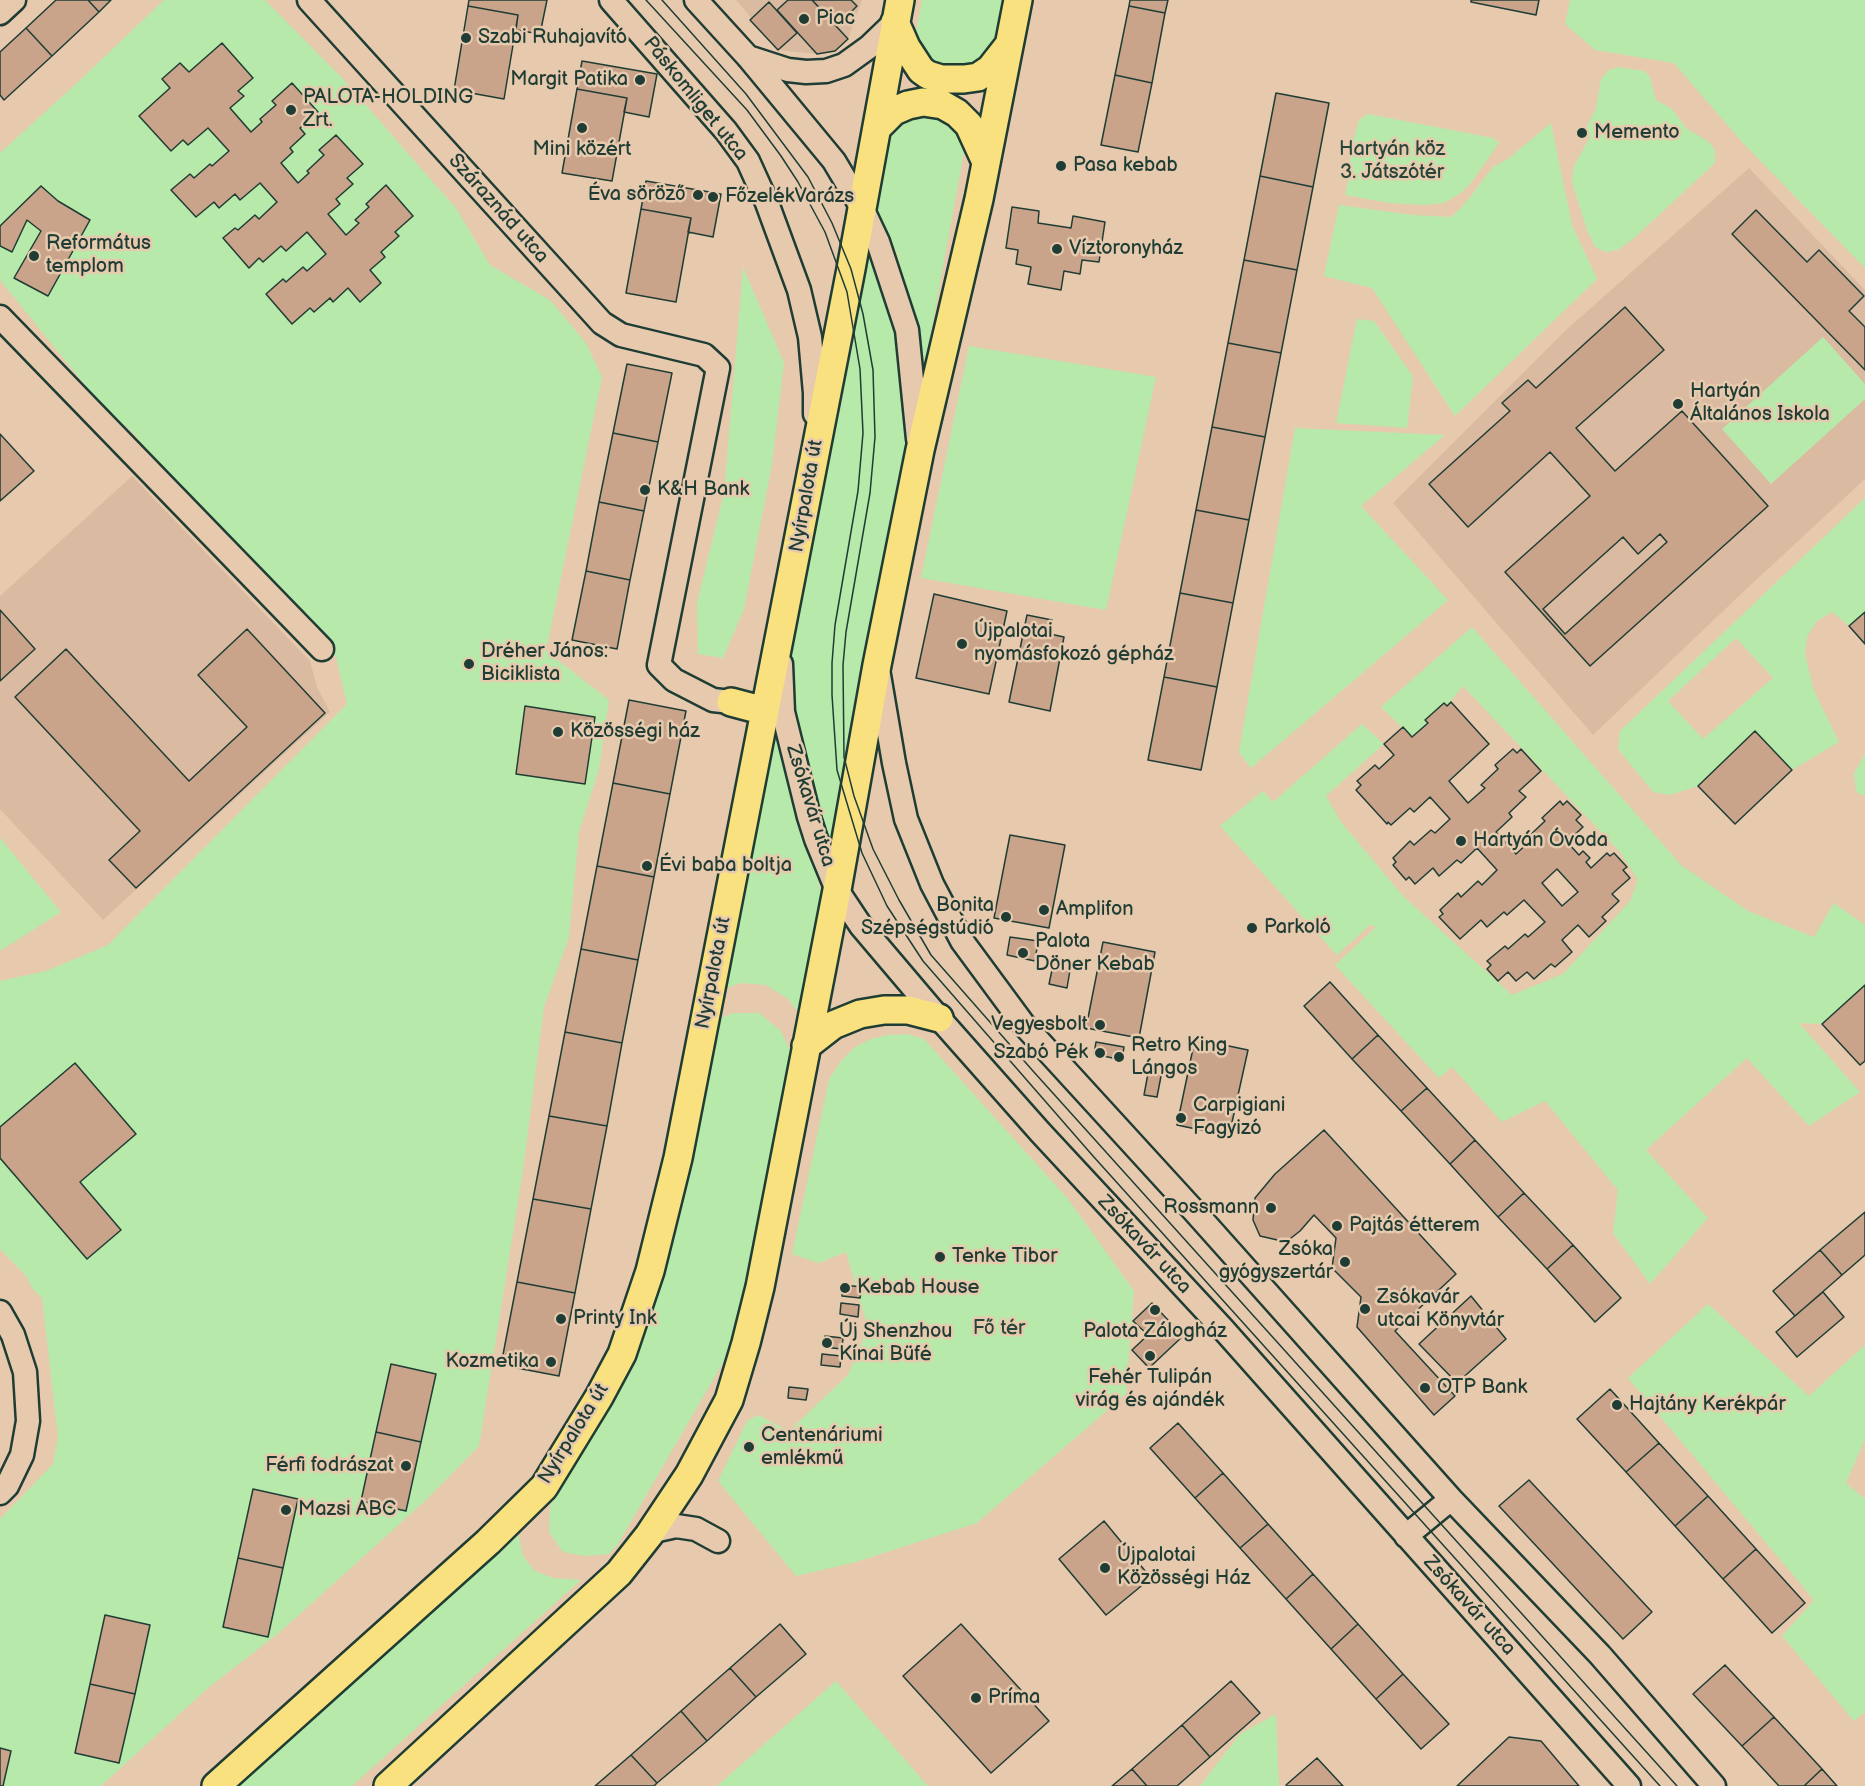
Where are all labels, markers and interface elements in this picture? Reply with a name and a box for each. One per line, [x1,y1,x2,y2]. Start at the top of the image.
place label: Piac [816,7,855,31]
marker: Piac [797,12,811,26]
place label: Szabi Ruhajavító [478,26,627,50]
marker: Szabi Ruhajavító [459,31,473,45]
street label: Páskomliget utca [637,32,753,166]
place label: Margit Patika [510,68,628,92]
marker: Margit Patika [633,73,647,87]
place label: PALOTA-HOLDING Zrt. [303,86,473,133]
marker: PALOTA-HOLDING Zrt. [284,103,298,117]
marker: Mini közért [575,121,589,135]
place label: Memento [1594,121,1680,145]
marker: Memento [1575,126,1589,140]
place label: Mini közért [533,138,631,162]
park label: Hartyán köz 3. Játszótér [1339,138,1445,185]
street label: Száraznád utca [443,149,553,269]
place label: Pasa kebab [1073,154,1178,178]
marker: Pasa kebab [1054,159,1068,173]
place label: Éva söröző [588,183,686,207]
place label: FőzelékVarázs [725,185,854,209]
marker: Éva söröző [691,188,705,202]
marker: FőzelékVarázs [706,190,720,204]
place label: Református templom [46,232,151,279]
place label: Víztoronyház [1069,237,1183,261]
marker: Víztoronyház [1050,242,1064,256]
marker: Református templom [27,249,41,263]
place label: Hartyán Általános Iskola [1690,380,1830,427]
marker: Hartyán Általános Iskola [1671,397,1685,411]
street label: Nyírpalota út [785,438,829,554]
place label: K&H Bank [657,478,749,502]
marker: K&H Bank [638,483,652,497]
place label: Újpalotai nyomásfokozó gépház [974,620,1174,667]
marker: Újpalotai nyomásfokozó gépház [955,637,969,651]
place label: Dréher János: Biciklista [481,640,608,687]
marker: Dréher János: Biciklista [462,657,476,671]
place label: Közösségi ház [570,720,700,744]
marker: Közösségi ház [551,725,565,739]
street label: Zsókavár utca [780,742,840,870]
place label: Hartyán Óvoda [1473,829,1608,853]
marker: Hartyán Óvoda [1454,834,1468,848]
place label: Évi baba boltja [659,854,792,878]
marker: Évi baba boltja [640,859,654,873]
place label: Bonita Szépségstúdió [861,894,994,941]
place label: Amplifon [1056,898,1134,922]
marker: Amplifon [1037,903,1051,917]
marker: Bonita Szépségstúdió [999,910,1013,924]
street label: Nyírpalota út [691,915,737,1031]
place label: Parkoló [1264,916,1331,940]
marker: Parkoló [1245,921,1259,935]
place label: Palota Döner Kebab [1035,930,1155,977]
marker: Palota Döner Kebab [1016,946,1030,960]
place label: Vegyesbolt [991,1013,1088,1037]
marker: Vegyesbolt [1093,1018,1107,1032]
place label: Retro King Lángos [1131,1034,1227,1081]
place label: Szabó Pék [994,1041,1088,1065]
marker: Szabó Pék [1093,1046,1107,1060]
marker: Retro King Lángos [1112,1050,1126,1064]
place label: Carpigiani Fagyizó [1193,1094,1286,1141]
marker: Carpigiani Fagyizó [1174,1111,1188,1125]
street label: Zsókavár utca [1092,1191,1196,1299]
place label: Rossmann [1163,1196,1259,1220]
marker: Rossmann [1264,1201,1278,1215]
place label: Pajtás étterem [1349,1214,1480,1238]
marker: Pajtás étterem [1330,1219,1344,1233]
place label: Zsóka gyógyszertár [1219,1238,1333,1285]
place label: Tenke Tibor [952,1245,1058,1269]
marker: Tenke Tibor [933,1250,947,1264]
marker: Zsóka gyógyszertár [1338,1255,1352,1269]
place label: Kebab House [857,1276,979,1300]
marker: Kebab House [838,1281,852,1295]
place label: Zsókavár utcai Könyvtár [1377,1286,1504,1333]
marker: Zsókavár utcai Könyvtár [1358,1302,1372,1316]
marker: Palota Zálogház [1148,1303,1162,1317]
place label: Printy Ink [573,1307,657,1331]
marker: Printy Ink [554,1312,568,1326]
park label: Fő tér [973,1317,1025,1341]
place label: Új Shenzhou Kínai Büfé [839,1320,952,1367]
place label: Palota Zálogház [1083,1320,1227,1344]
marker: Új Shenzhou Kínai Büfé [820,1336,834,1350]
marker: Fehér Tulipán virág és ajándék [1143,1349,1157,1363]
place label: Kozmetika [446,1350,539,1374]
marker: Kozmetika [544,1355,558,1369]
place label: Fehér Tulipán virág és ajándék [1076,1366,1224,1413]
place label: OTP Bank [1437,1376,1527,1400]
street label: Nyírpalota út [534,1379,614,1489]
marker: OTP Bank [1418,1381,1432,1395]
place label: Hajtány Kerékpár [1629,1393,1786,1417]
marker: Hajtány Kerékpár [1610,1398,1624,1412]
place label: Centenáriumi emlékmű [761,1424,883,1471]
marker: Centenáriumi emlékmű [742,1440,756,1454]
place label: Férfi fodrászat [265,1454,394,1478]
marker: Férfi fodrászat [399,1459,413,1473]
place label: Mazsi ABC [298,1498,396,1522]
marker: Mazsi ABC [279,1503,293,1517]
place label: Újpalotai Közösségi Ház [1117,1544,1250,1591]
street label: Zsókavár utca [1418,1551,1520,1661]
marker: Újpalotai Közösségi Ház [1098,1561,1112,1575]
place label: Príma [988,1686,1040,1710]
marker: Príma [969,1691,983,1705]

